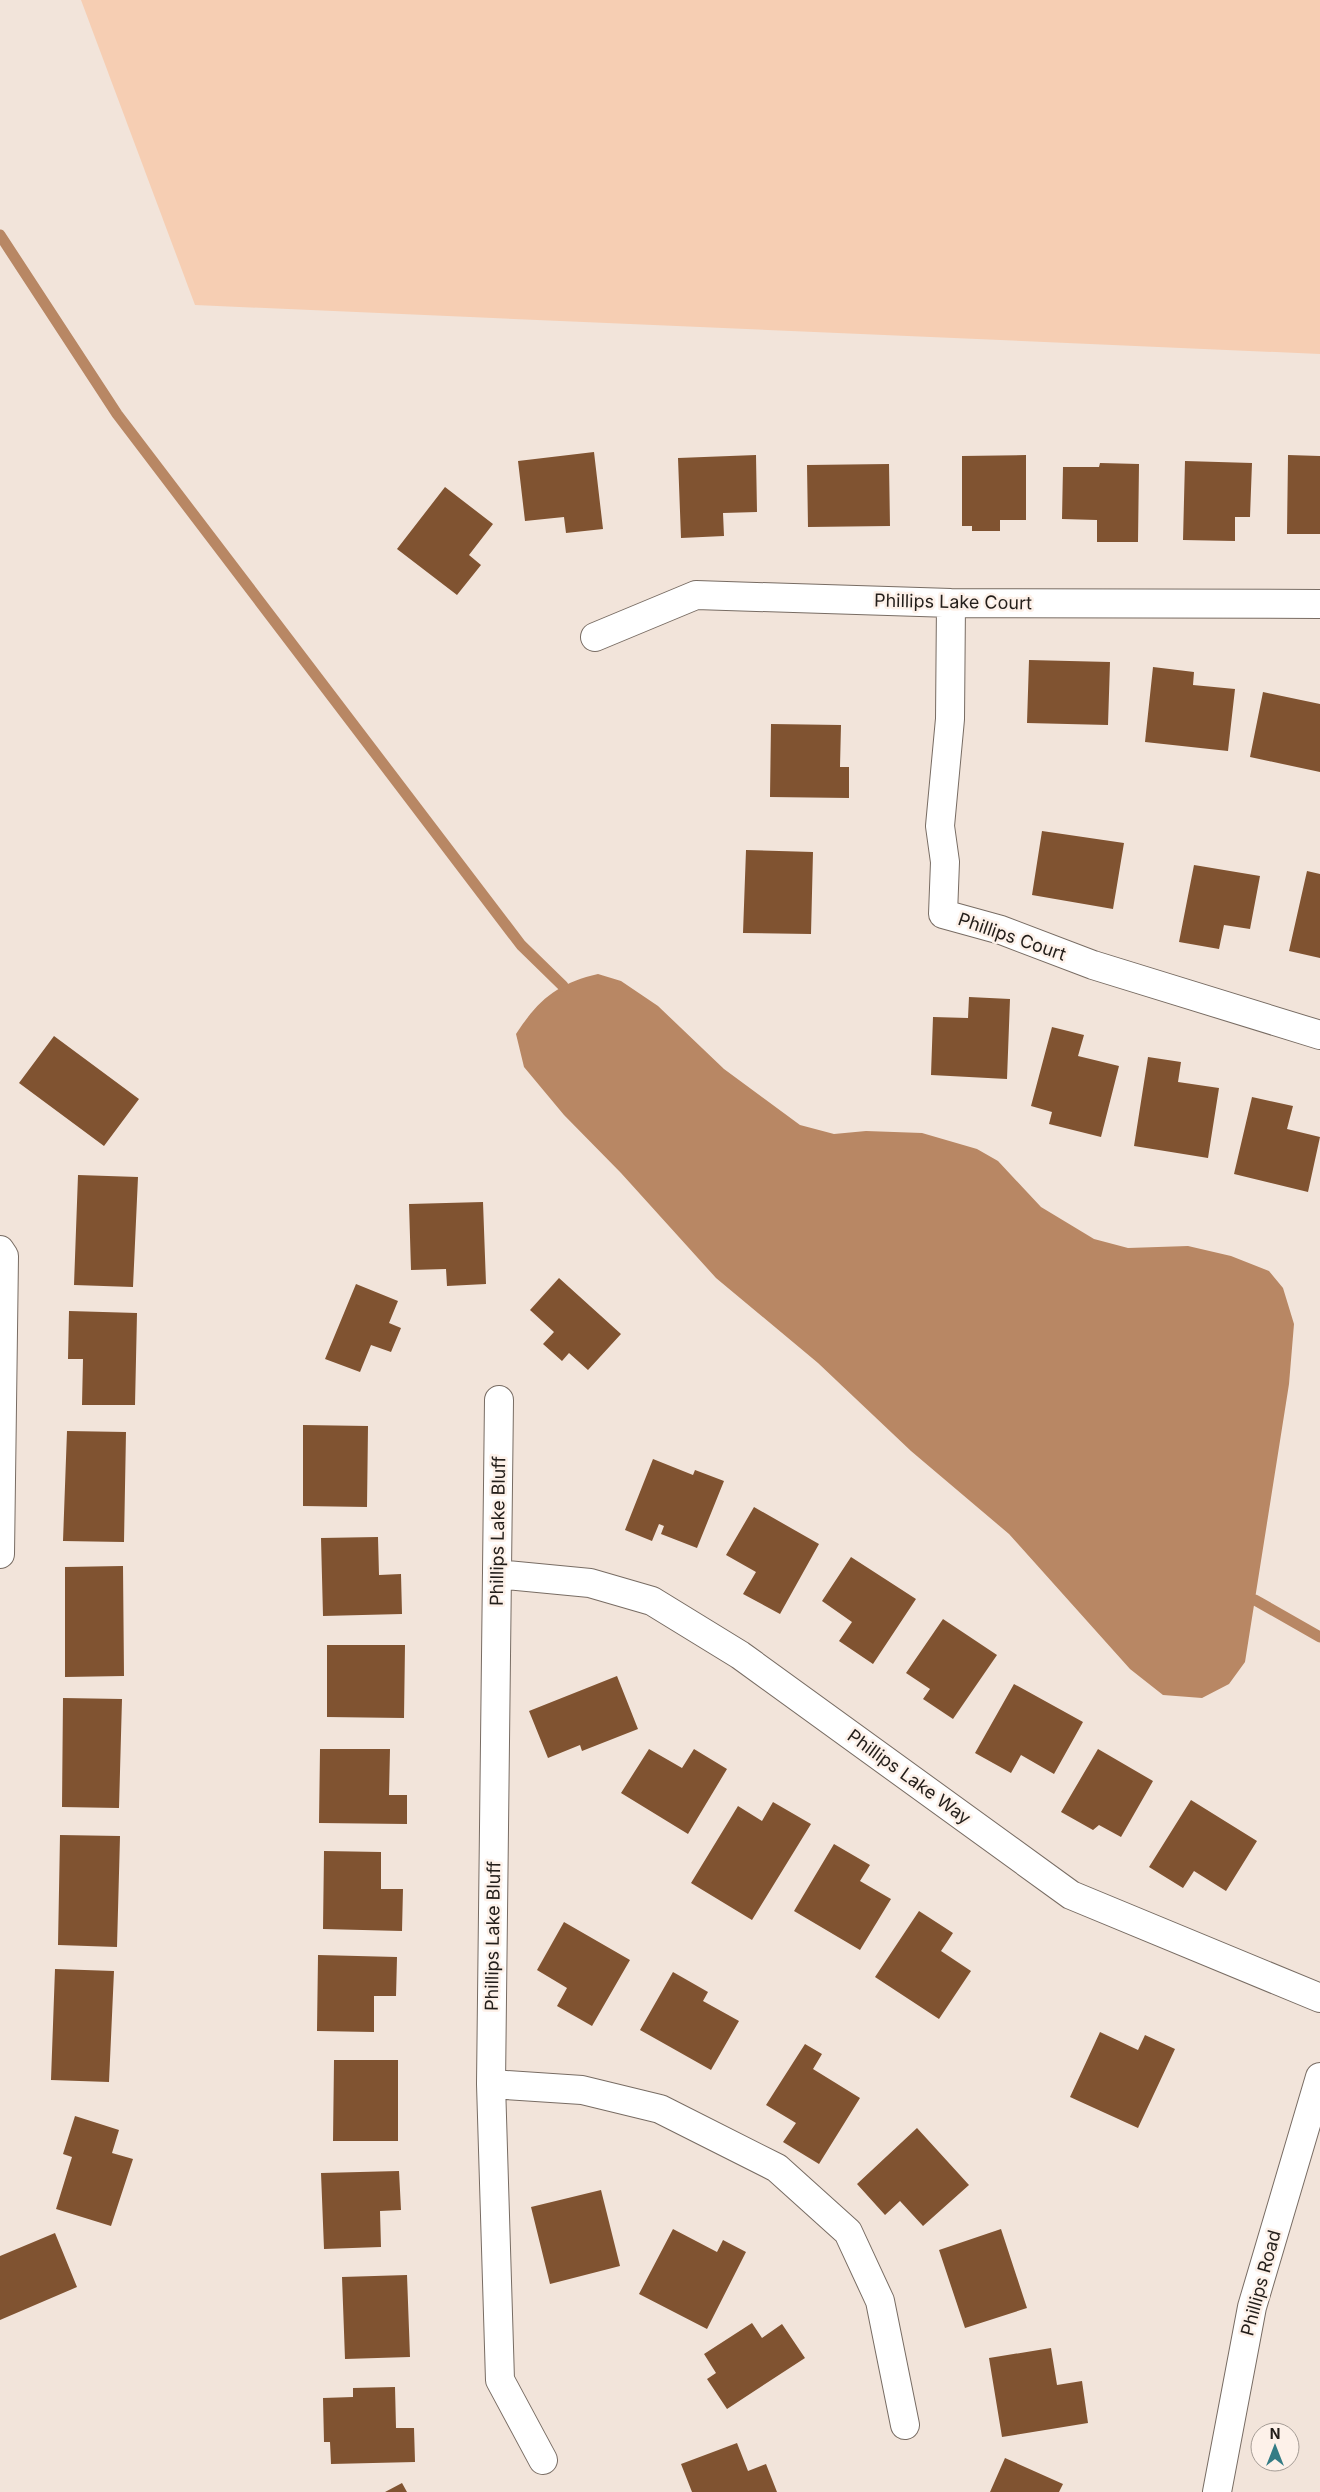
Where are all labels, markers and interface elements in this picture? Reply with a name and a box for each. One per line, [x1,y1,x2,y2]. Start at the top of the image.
street label: Phillips Lake Court [874,590,1032,613]
street label: Phillips Court [955,908,1069,965]
street label: Phillips Lake Bluff [486,1456,509,1606]
street label: Phillips Lake Way [844,1725,975,1828]
street label: Phillips Lake Bluff [481,1861,504,2011]
street label: Phillips Road [1236,2228,1285,2338]
north arrow [1250,2422,1300,2472]
text: N [1270,2425,1280,2442]

